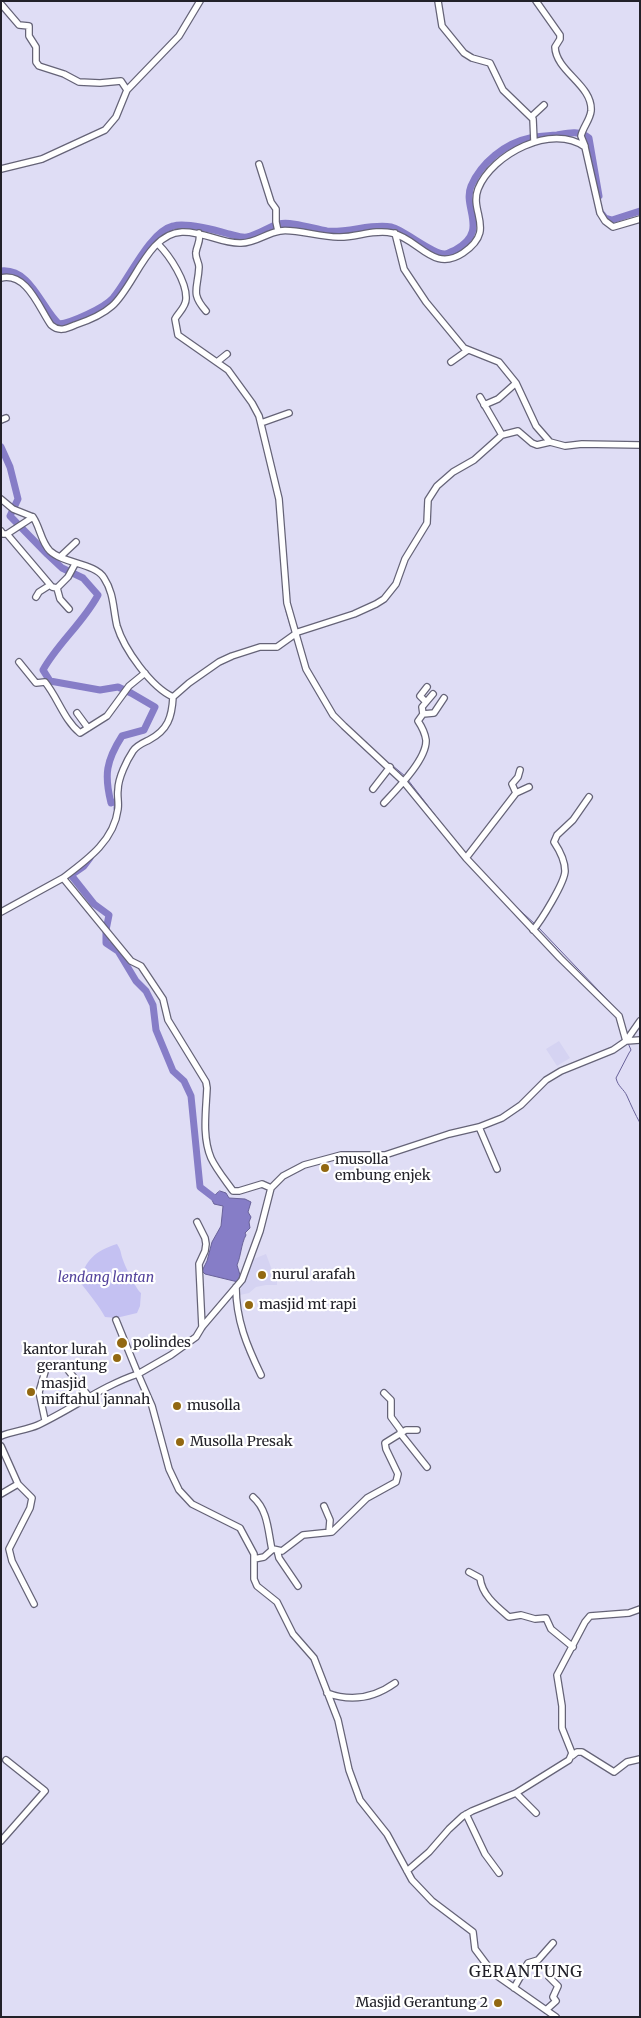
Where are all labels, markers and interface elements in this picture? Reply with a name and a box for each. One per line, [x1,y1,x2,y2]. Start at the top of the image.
place label: musolla embung enjek [335,1152,431,1184]
marker: musolla embung enjek [319,1162,331,1174]
place label: nurul arafah [272,1267,356,1283]
marker: nurul arafah [256,1269,268,1281]
park label: lendang lantan [58,1270,154,1286]
place label: masjid mt rapi [259,1297,357,1313]
marker: masjid mt rapi [243,1299,255,1311]
place label: polindes [133,1335,191,1351]
marker: polindes [115,1336,129,1350]
place label: kantor lurah gerantung [23,1342,107,1374]
marker: kantor lurah gerantung [111,1352,123,1364]
place label: masjid miftahul jannah [41,1376,150,1408]
marker: masjid miftahul jannah [25,1386,37,1398]
place label: musolla [187,1398,240,1414]
marker: musolla [171,1400,183,1412]
place label: Musolla Presak [190,1434,293,1450]
marker: Musolla Presak [174,1436,186,1448]
district label: GERANTUNG [468,1962,584,1982]
place label: Masjid Gerantung 2 [356,1995,488,2011]
marker: Masjid Gerantung 2 [492,1997,504,2009]

